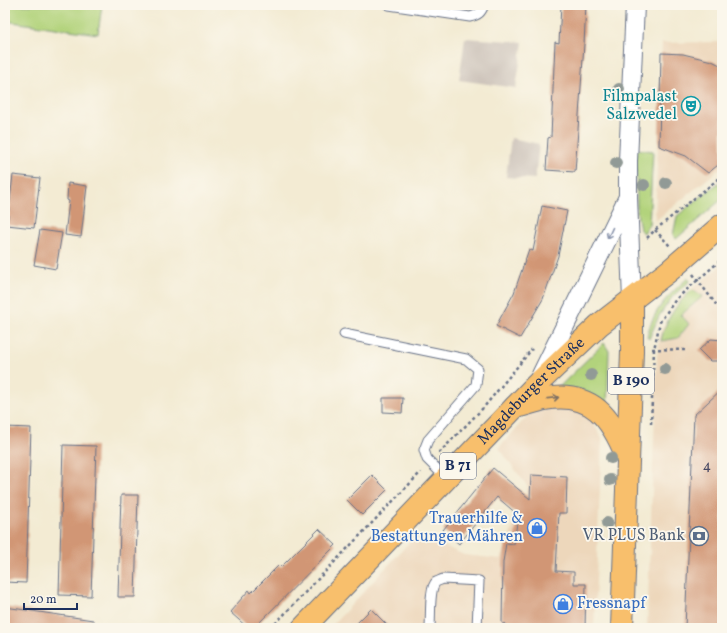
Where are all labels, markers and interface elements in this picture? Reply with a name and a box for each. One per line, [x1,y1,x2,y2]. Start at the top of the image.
place label: Filmpalast Salzwedel [602,86,677,126]
theatre icon: Filmpalast Salzwedel [680,95,702,117]
one-way arrow [606,226,613,238]
street label: Magdeburger Straße [473,333,590,450]
road number: B 190 [608,368,654,394]
one-way arrow [546,395,559,402]
road number: B 71 [440,453,476,479]
house number: 4 [703,457,711,476]
place label: Trauerhilfe & Bestattungen Mähren [371,508,523,548]
shop icon: Trauerhilfe & Bestattungen Mähren [526,517,548,539]
place label: VR PLUS Bank [583,525,685,547]
bank icon: VR PLUS Bank [688,525,710,547]
scale bar [24,585,77,611]
text: 20 m [30,592,57,608]
shop icon: Fressnapf [552,593,574,615]
place label: Fressnapf [577,593,647,615]

